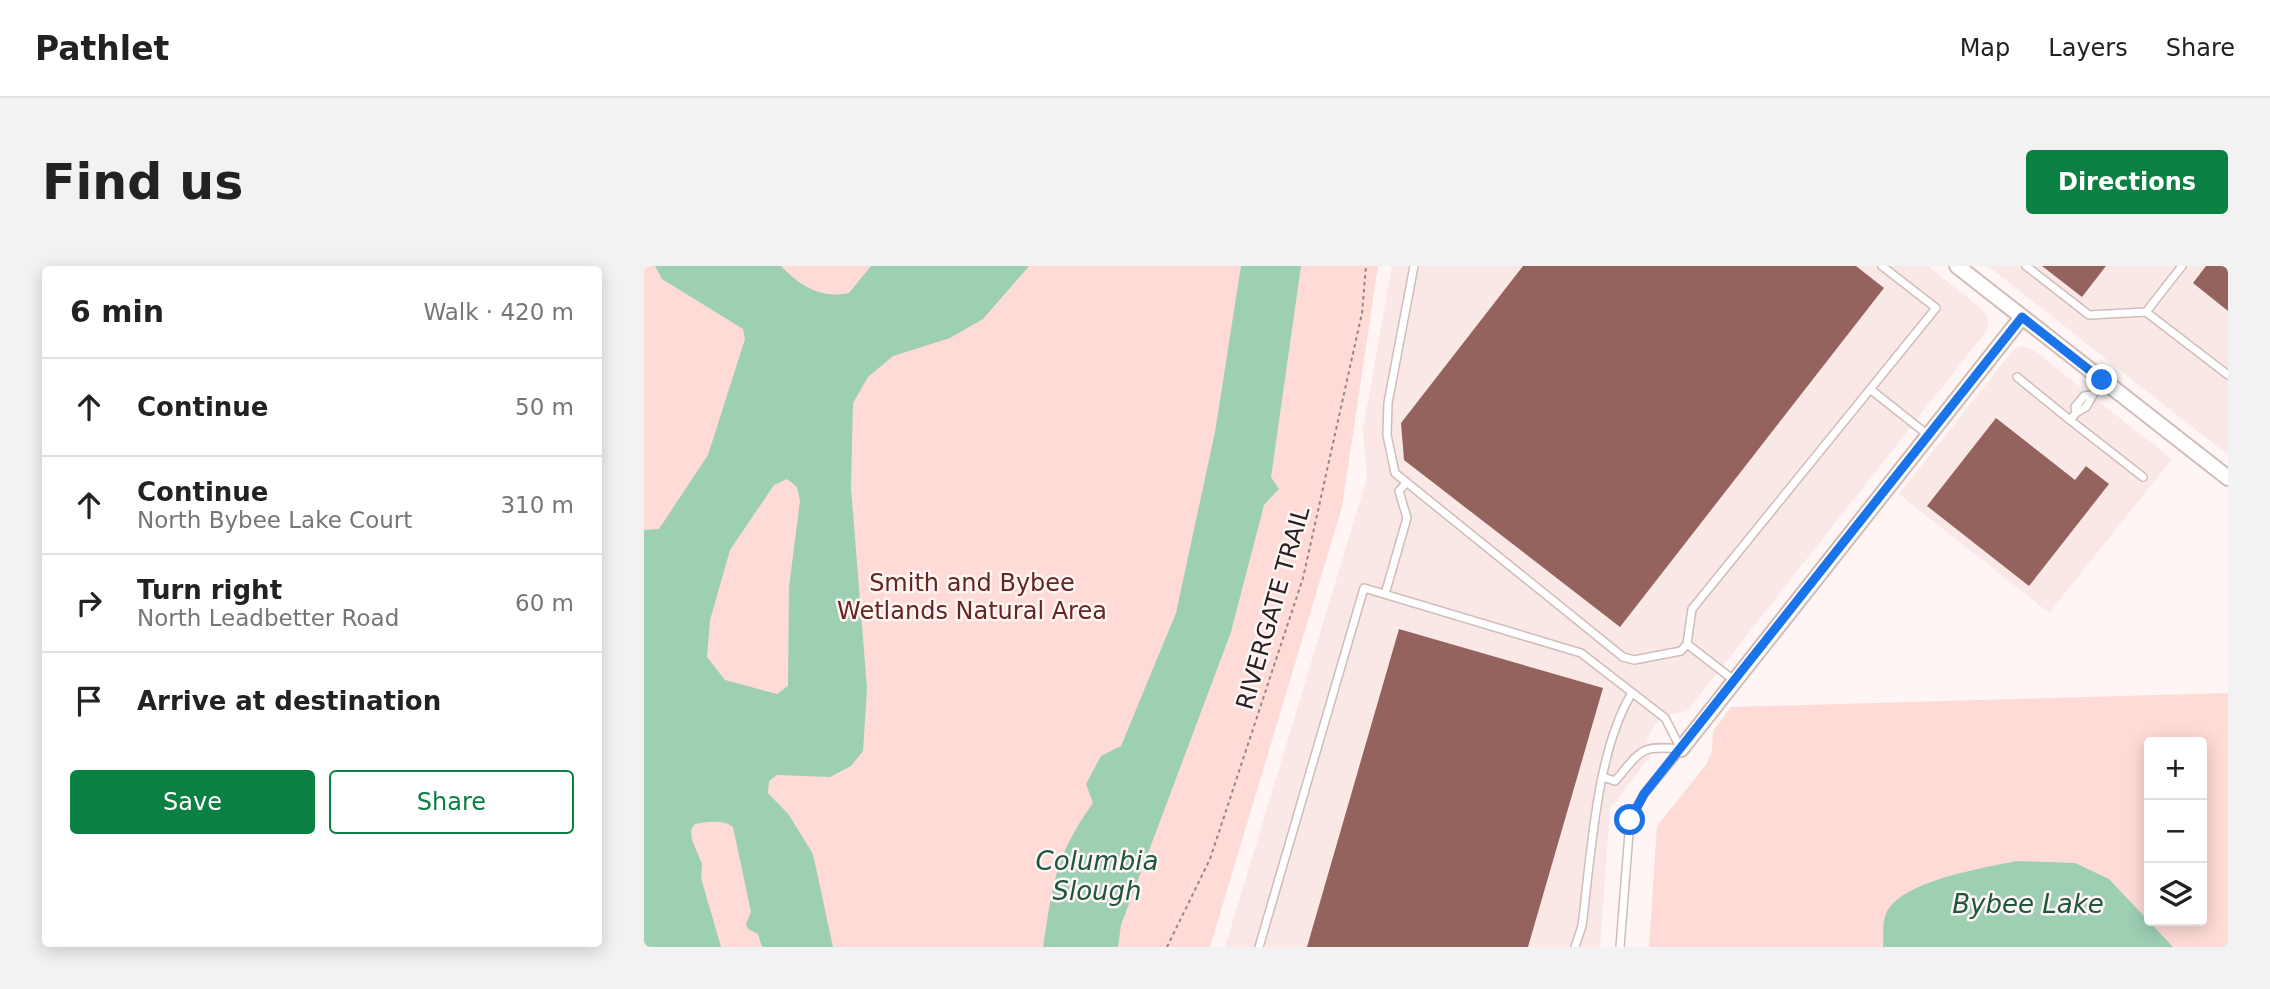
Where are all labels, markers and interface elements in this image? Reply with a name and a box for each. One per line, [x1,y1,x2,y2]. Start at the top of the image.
text: Pathlet [35,29,169,68]
text: Map [1960,34,2010,62]
text: Layers [2048,34,2128,62]
text: Share [2166,34,2235,62]
button: Directions [2026,150,2228,214]
text: Find us [42,154,243,211]
text: 6 min [70,294,164,329]
text: Walk · 420 m [423,299,574,325]
route end [2086,364,2117,395]
icon: ahead [70,388,108,426]
text: Continue [137,392,268,422]
text: 50 m [515,394,574,420]
text: Continue [137,477,268,507]
icon: ahead [70,486,108,524]
text: 310 m [500,492,574,518]
street label: RIVERGATE TRAIL [1231,503,1316,713]
text: North Bybee Lake Court [137,507,412,533]
park label: Smith and Bybee Wetlands Natural Area [837,569,1107,625]
text: Turn right [137,575,282,605]
icon: right [70,584,108,622]
text: 60 m [515,590,574,616]
text: North Leadbetter Road [137,605,399,631]
icon: arrive [70,682,108,720]
text: Arrive at destination [137,686,441,716]
map controls [2144,737,2207,926]
button: + [2144,737,2207,800]
button: Save [70,770,315,834]
button: Share [329,770,574,834]
button: − [2144,800,2207,863]
route start [1614,804,1645,835]
water label: Columbia Slough [1036,846,1158,906]
button: layers [2144,863,2207,926]
water label: Bybee Lake [1952,889,2104,919]

